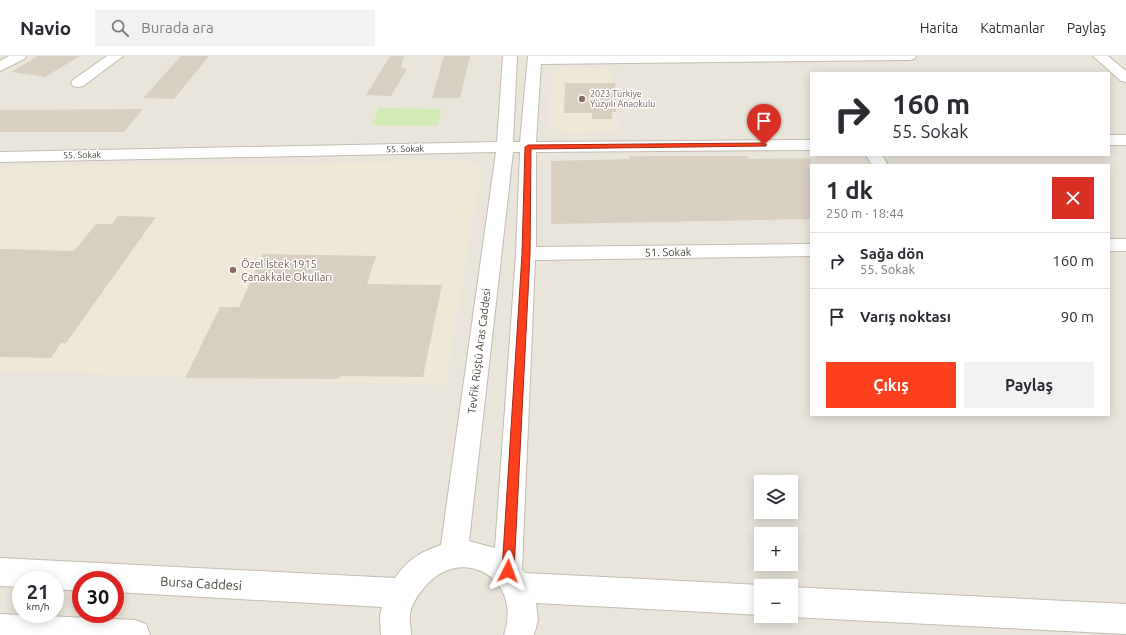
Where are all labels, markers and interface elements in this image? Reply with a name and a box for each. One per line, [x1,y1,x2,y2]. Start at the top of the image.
search box [95,10,375,46]
text: Navio [20,17,71,39]
icon: search [109,17,131,39]
text: Burada ara [141,19,214,36]
text: Harita [920,20,958,36]
text: Katmanlar [980,20,1045,36]
text: Paylaş [1067,20,1106,36]
icon: right [826,88,878,140]
text: 160 m [892,88,970,119]
place label: 2023 Türkiye Yüzyılı Anaokulu [590,89,655,109]
marker: 2023 Türkiye Yüzyılı Anaokulu [577,94,587,104]
pin [747,104,781,145]
icon: arrive [753,110,775,132]
text: 55. Sokak [892,121,968,141]
street label: 55. Sokak [386,144,425,154]
street label: 55. Sokak [63,150,102,160]
text: 1 dk [826,177,873,204]
button: close [1052,177,1094,219]
text: 250 m · 18:44 [826,206,904,220]
text: Sağa dön [860,245,924,262]
street label: 51. Sokak [645,246,692,258]
icon: right [826,250,848,272]
text: 160 m [1052,252,1094,269]
place label: Özel İstek 1915 Çanakkale Okulları [241,258,332,283]
text: 55. Sokak [860,262,915,276]
marker: Özel İstek 1915 Çanakkale Okulları [228,265,238,275]
street label: Tevfik Rüştü Aras Caddesi [465,288,493,414]
icon: arrive [826,306,848,328]
text: Varış noktası [860,308,951,325]
text: 90 m [1061,308,1094,325]
button: Çıkış [826,362,956,408]
button: Paylaş [964,362,1094,408]
map controls [754,475,798,623]
button: layers [754,475,798,519]
button: + [754,527,798,571]
position arrow [487,550,529,592]
speed limit sign: 30 [72,571,124,623]
street label: Bursa Caddesi [160,574,242,592]
button: − [754,579,798,623]
text: 21 [27,580,49,603]
text: km/h [26,601,50,612]

